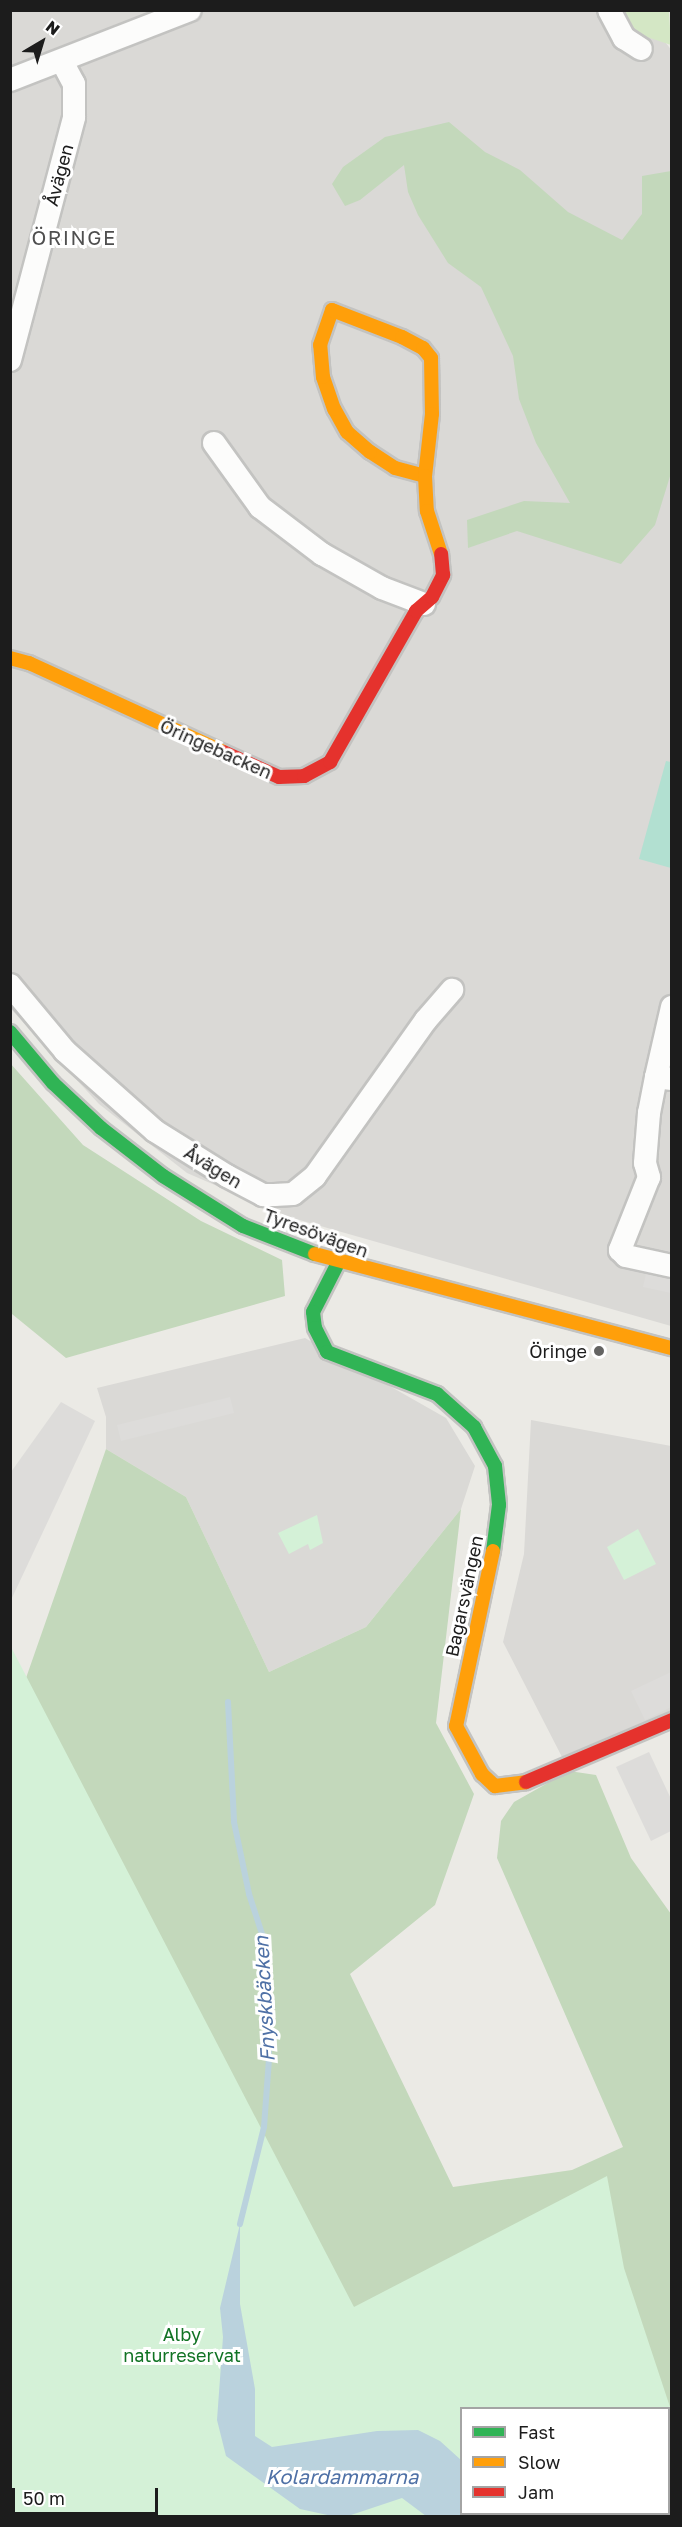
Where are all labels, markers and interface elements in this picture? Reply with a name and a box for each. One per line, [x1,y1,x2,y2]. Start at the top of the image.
north arrow [12,12,72,72]
text: N [42,16,64,39]
street label: Åvägen [40,142,78,208]
district label: ÖRINGE [31,225,117,249]
street label: Öringebacken [157,715,275,783]
street label: Åvägen [180,1141,246,1193]
street label: Tyresövägen [261,1204,371,1262]
place label: Öringe [529,1340,587,1362]
marker: Öringe [592,1344,606,1358]
street label: Bagarsvängen [441,1533,487,1659]
water label: Fnyskbäcken [249,1935,279,2063]
park label: Alby naturreservat [123,2324,241,2366]
legend [460,2407,670,2515]
text: Fast [518,2421,555,2443]
text: Slow [518,2451,560,2473]
water label: Kolardammarna [266,2464,418,2488]
scale bar [15,2476,160,2514]
text: Jam [518,2481,554,2503]
text: 50 m [23,2487,65,2509]

